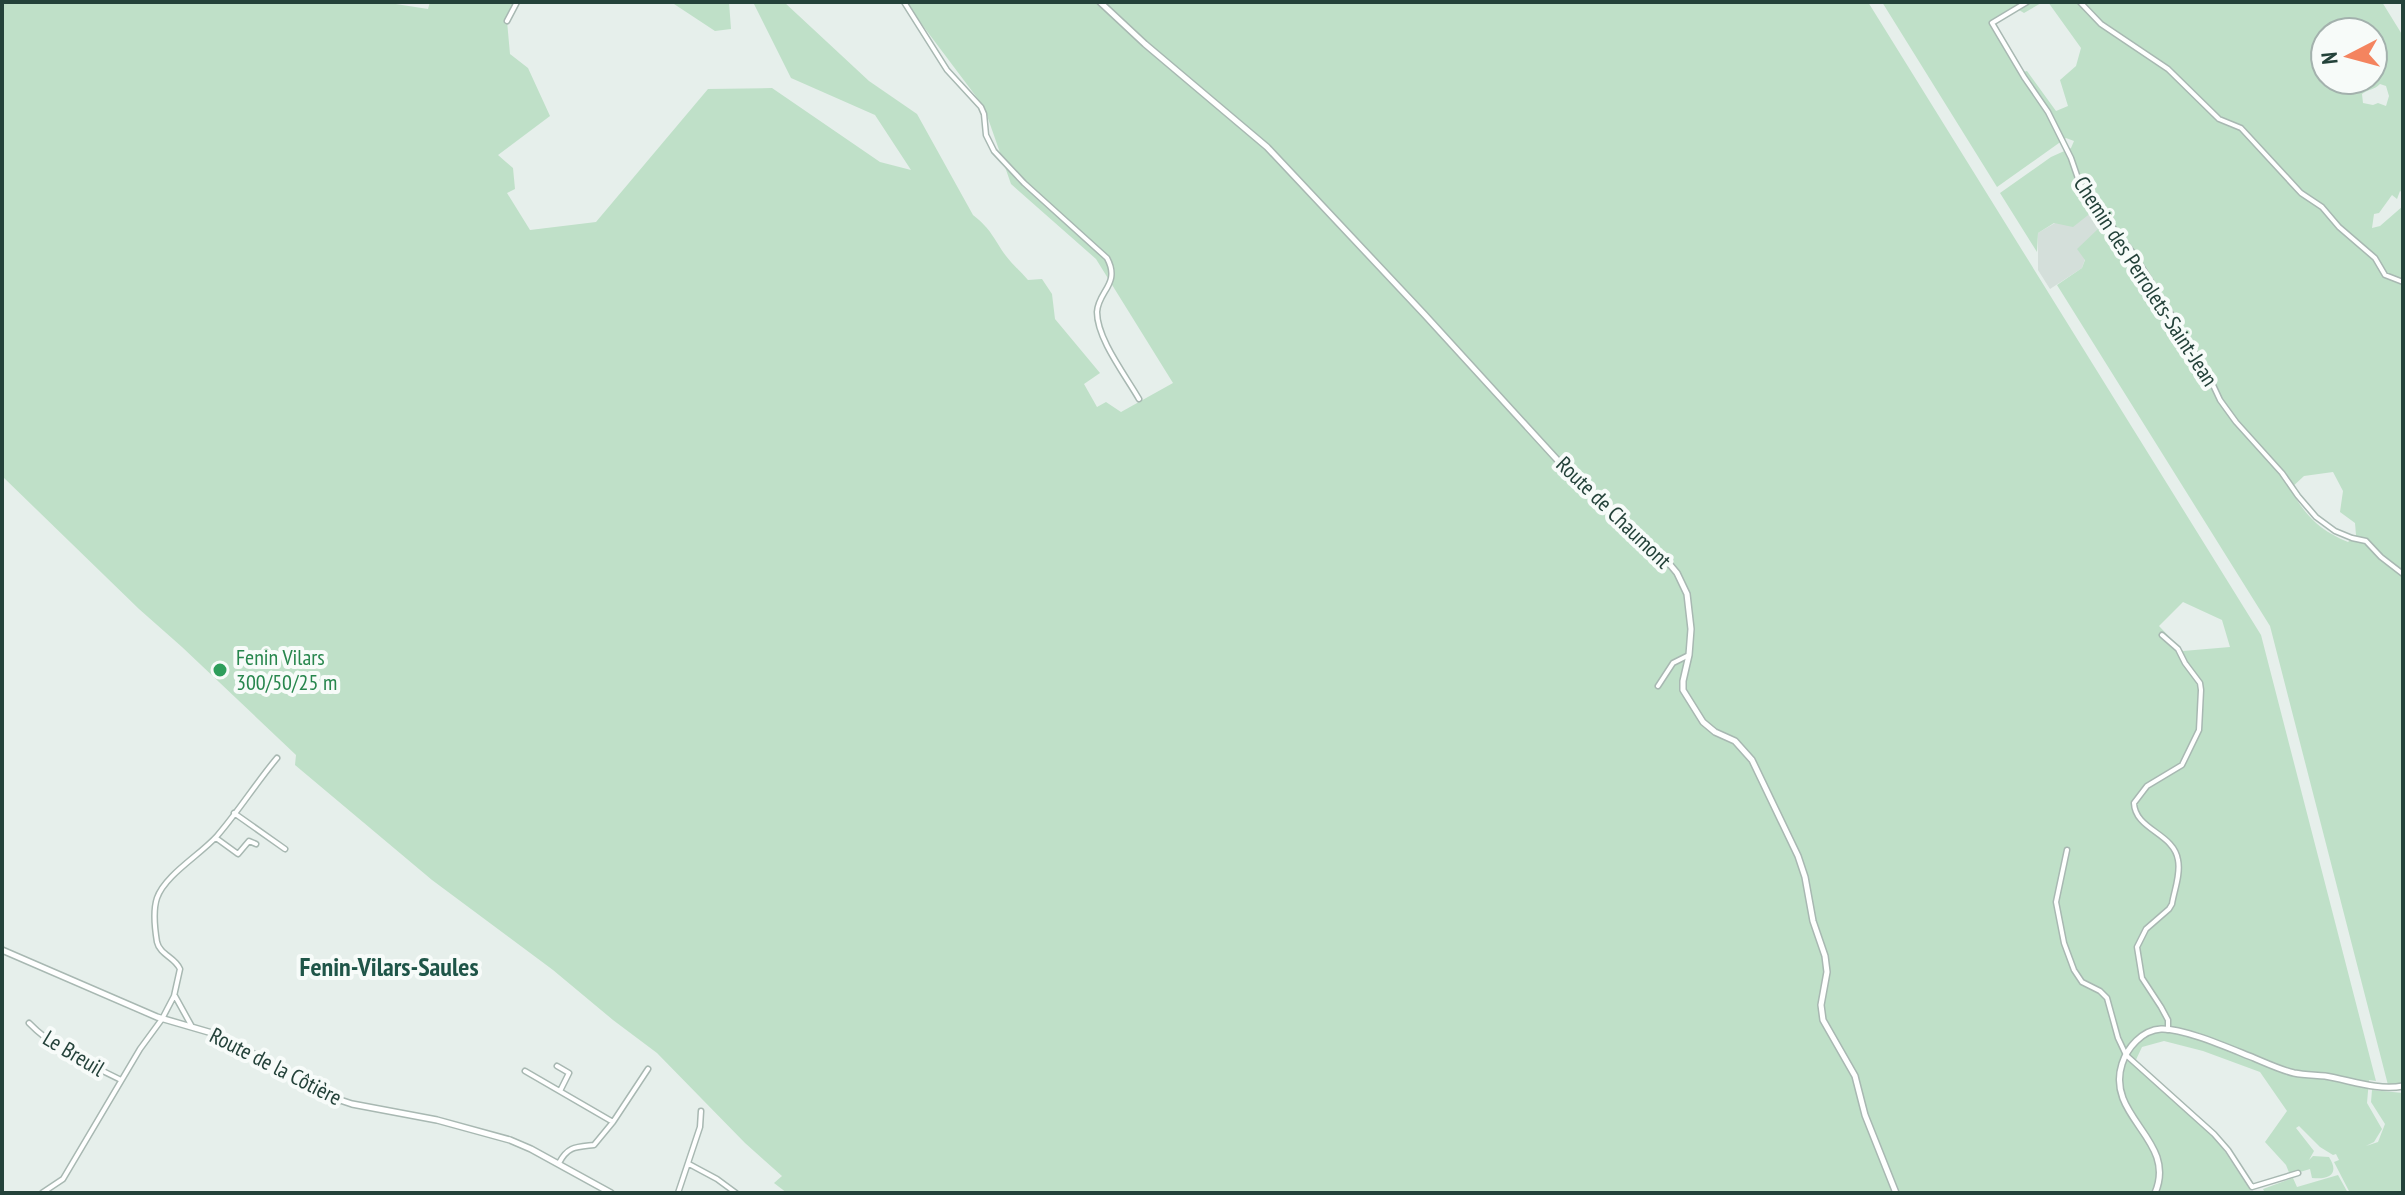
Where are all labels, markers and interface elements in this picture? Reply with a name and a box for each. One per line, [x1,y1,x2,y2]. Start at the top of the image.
north arrow [2309,16,2389,96]
text: N [2315,51,2344,65]
street label: Chemin des Perrolets-Saint-Jean [2068,171,2224,391]
street label: Route de Chaumont [1551,450,1677,574]
place label: Fenin Vilars 300/50/25 m [236,643,337,696]
marker: Fenin Vilars 300/50/25 m [211,661,229,679]
district label: Fenin-Vilars-Saules [299,950,479,983]
street label: Route de la Côtière [205,1021,347,1111]
street label: Le Breuil [38,1024,111,1083]

